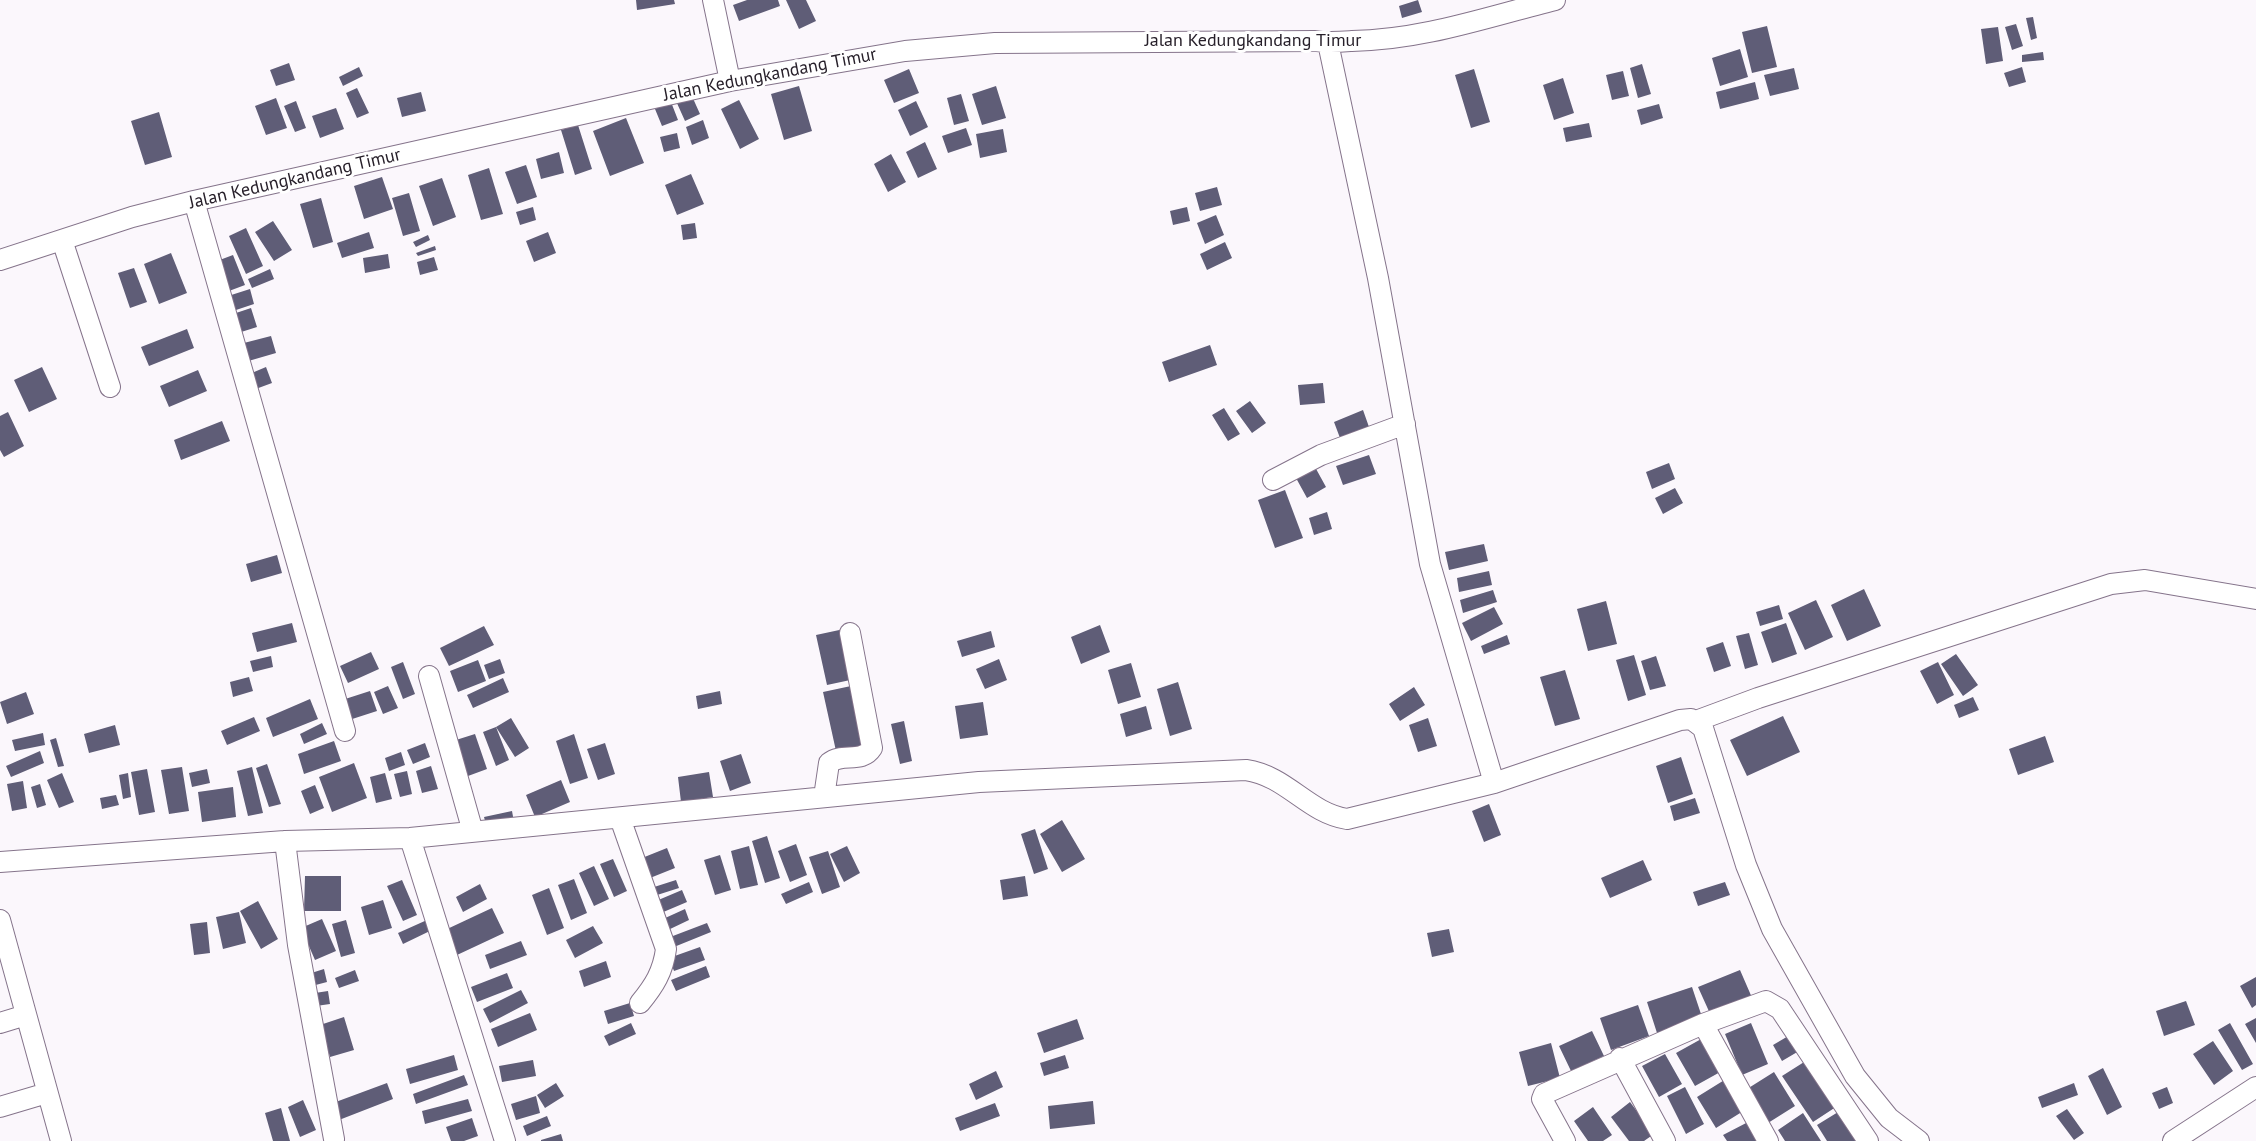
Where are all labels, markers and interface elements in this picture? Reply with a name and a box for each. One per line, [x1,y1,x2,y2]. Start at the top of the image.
street label: Jalan Kedungkandang Timur [1145,30,1361,52]
street label: Jalan Kedungkandang Timur [662,44,878,106]
street label: Jalan Kedungkandang Timur [187,144,403,214]

